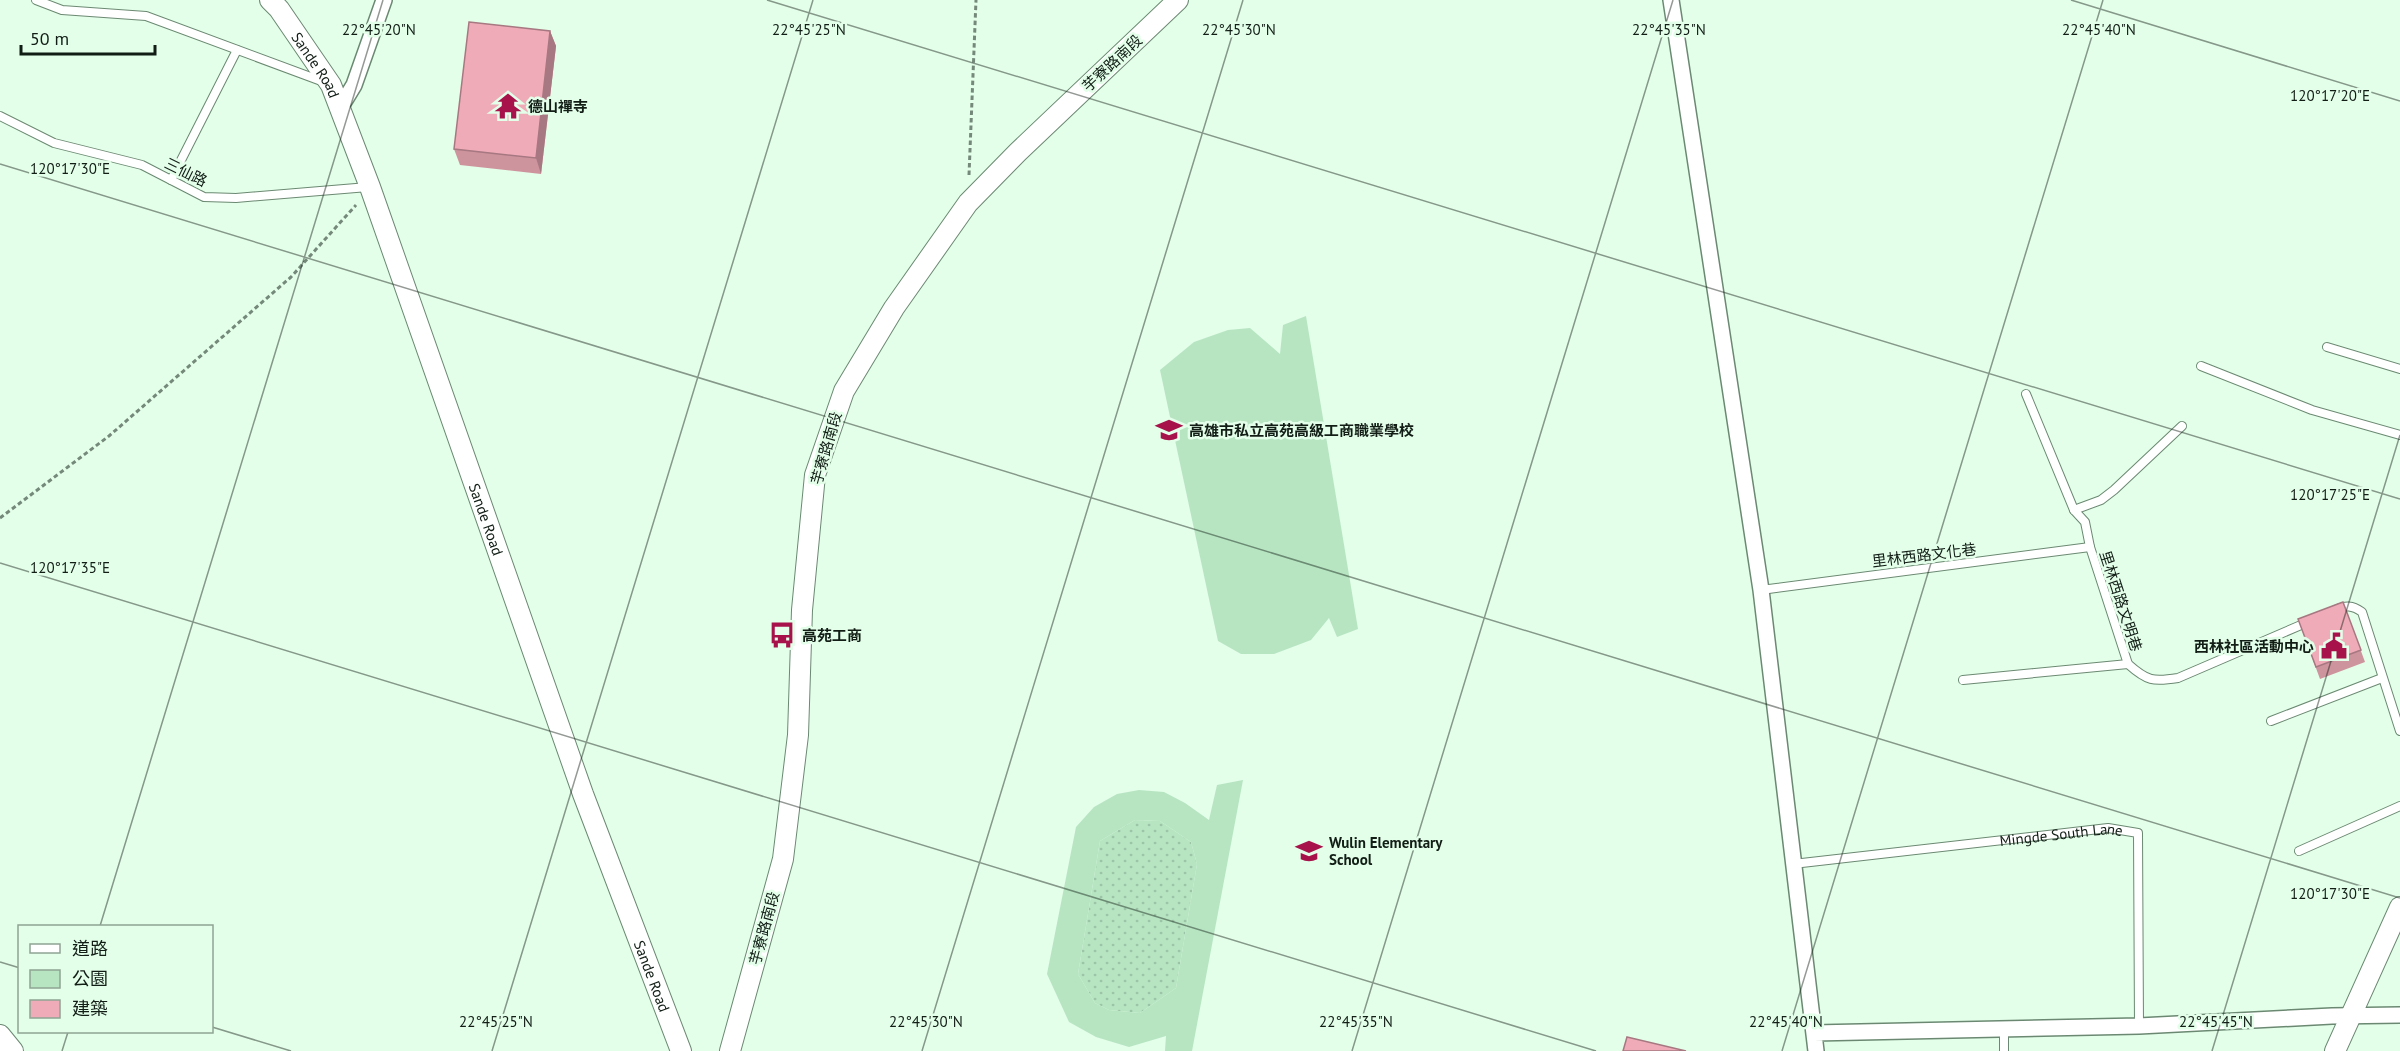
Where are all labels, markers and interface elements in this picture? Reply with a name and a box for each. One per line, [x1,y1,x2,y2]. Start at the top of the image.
scale bar [21,18,154,56]
text: 22°45'20"N [342,20,416,39]
text: 22°45'25"N [772,20,846,39]
text: 22°45'30"N [1202,20,1276,39]
text: 22°45'35"N [1632,20,1706,39]
text: 22°45'40"N [2062,20,2136,39]
text: 50 m [30,27,69,50]
street label: Sande Road [288,28,344,100]
street label: 芋寮路南段 [1078,30,1146,96]
text: 120°17'20"E [2290,86,2370,105]
temple icon: 德山禪寺 [493,91,523,121]
place label: 德山禪寺 [528,97,588,116]
street label: 三仙路 [162,154,210,190]
text: 120°17'30"E [30,159,110,178]
street label: 芋寮路南段 [807,409,845,487]
school or university icon: 高雄市私立高苑高級工商職業學校 [1154,415,1184,445]
place label: 高雄市私立高苑高級工商職業學校 [1189,421,1414,440]
street label: Sande Road [465,481,508,558]
text: 120°17'25"E [2290,485,2370,504]
street label: 里林西路文化巷 [1871,539,1977,571]
street label: 里林西路文明巷 [2096,548,2146,654]
text: 120°17'35"E [30,558,110,577]
bus stop icon: 高苑工商 [767,620,797,650]
place label: 高苑工商 [802,626,862,645]
public building icon: 西林社區活動中心 [2319,631,2349,661]
place label: 西林社區活動中心 [2194,637,2314,656]
street label: Mingde South Lane [1999,818,2124,850]
place label: Wulin Elementary School [1329,833,1443,869]
school or university icon: Wulin Elementary School [1294,836,1324,866]
text: 120°17'30"E [2290,884,2370,903]
street label: 芋寮路南段 [745,889,783,967]
legend [18,925,213,1033]
text: 道路 [72,937,108,960]
street label: Sande Road [630,937,675,1014]
text: 公園 [72,967,108,990]
text: 建築 [72,997,108,1020]
text: 22°45'25"N [459,1012,533,1031]
text: 22°45'30"N [889,1012,963,1031]
text: 22°45'35"N [1319,1012,1393,1031]
text: 22°45'40"N [1749,1012,1823,1031]
text: 22°45'45"N [2179,1012,2253,1031]

